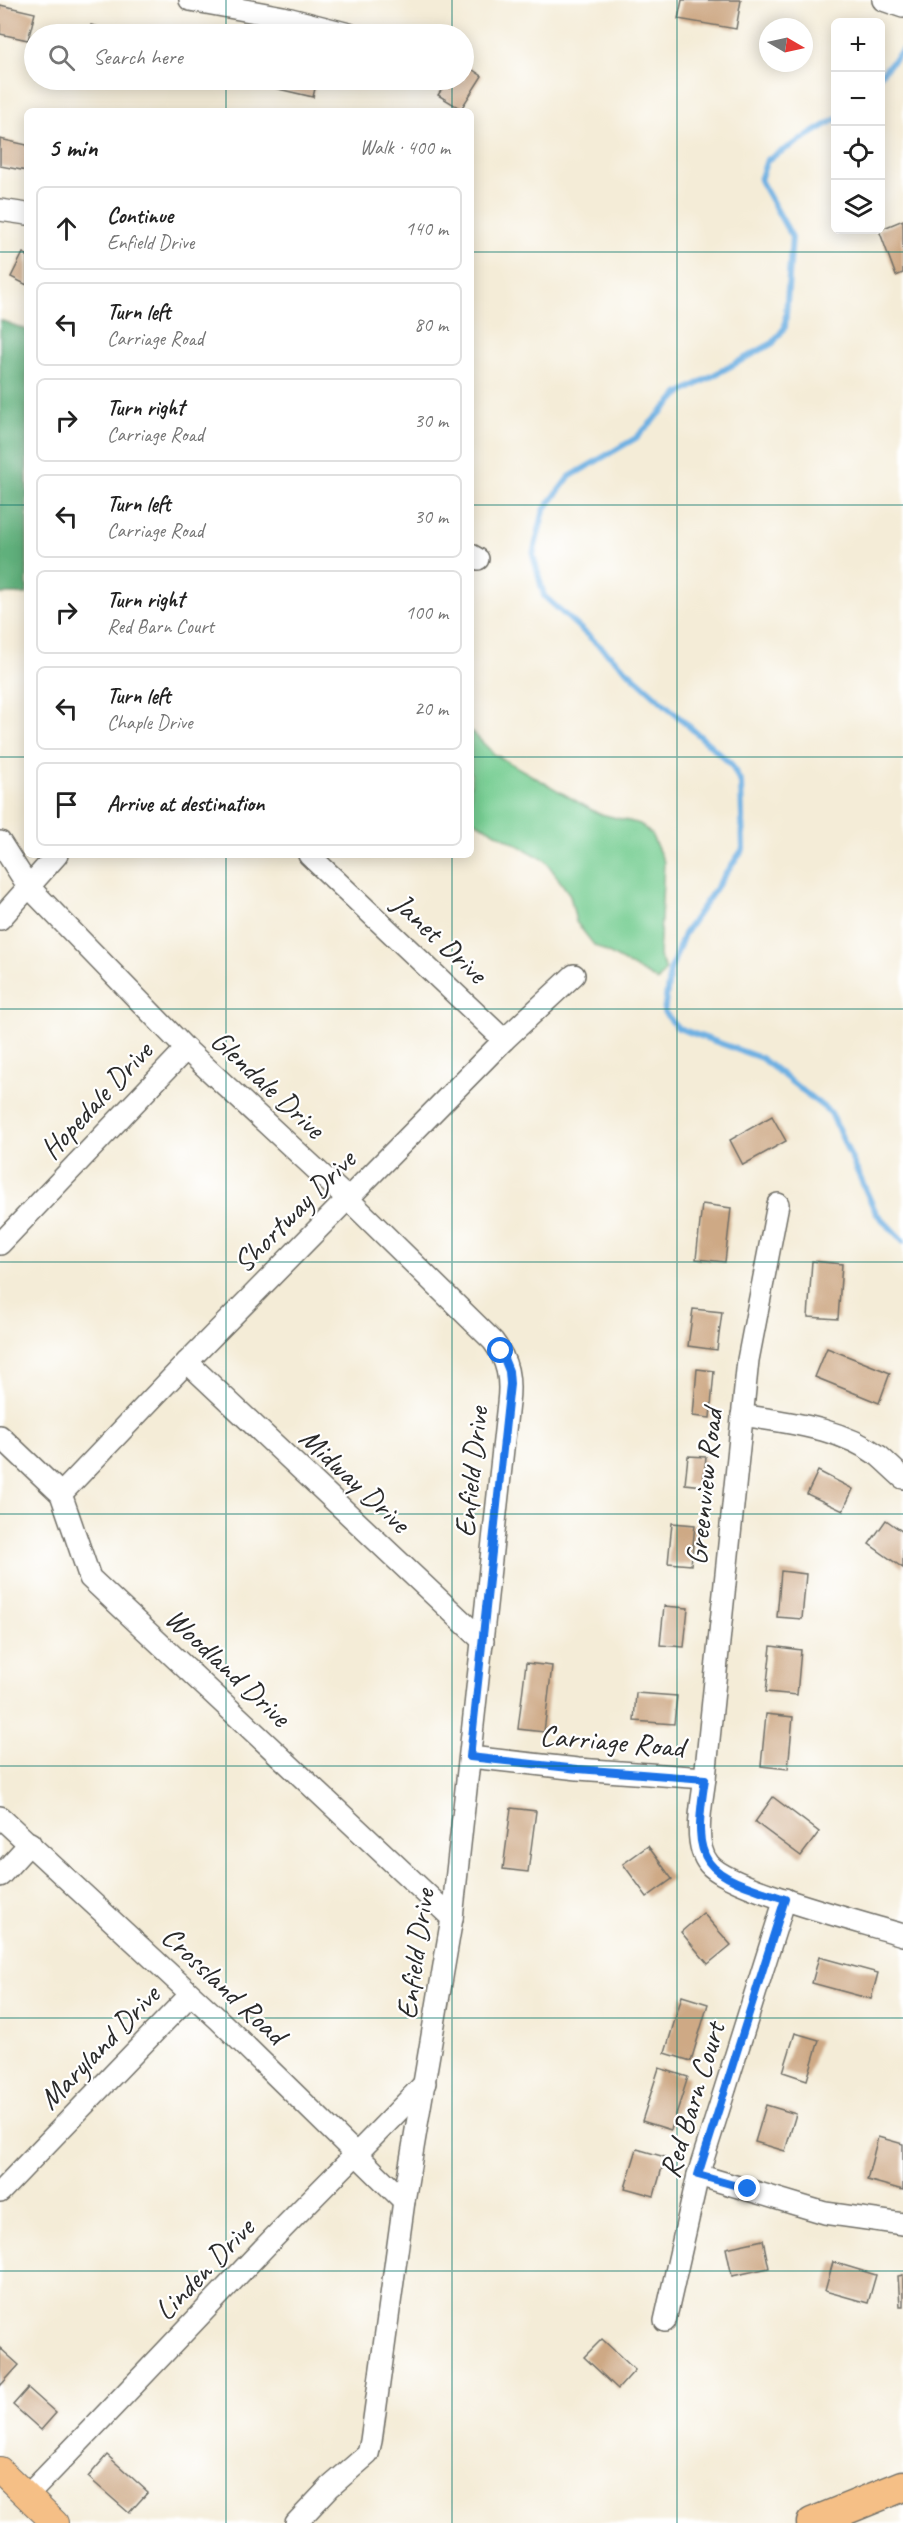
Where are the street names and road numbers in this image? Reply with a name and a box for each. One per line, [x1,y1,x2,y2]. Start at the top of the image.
street label: Janet Drive [383,883,497,993]
street label: Glendale Drive [203,1021,335,1148]
street label: Hopedale Drive [31,1031,162,1167]
street label: Shortway Drive [224,1140,365,1281]
street label: Enfield Drive [445,1403,497,1539]
street label: Greenview Road [677,1403,732,1567]
street label: Midway Drive [292,1419,420,1543]
street label: Woodland Drive [157,1599,300,1736]
street label: Carriage Road [538,1716,690,1767]
street label: Enfield Drive [387,1884,443,2021]
street label: Crossland Road [154,1918,297,2055]
street label: Maryland Drive [30,1975,169,2117]
street label: Red Barn Court [650,2015,735,2182]
street label: Linden Drive [146,2208,264,2328]

